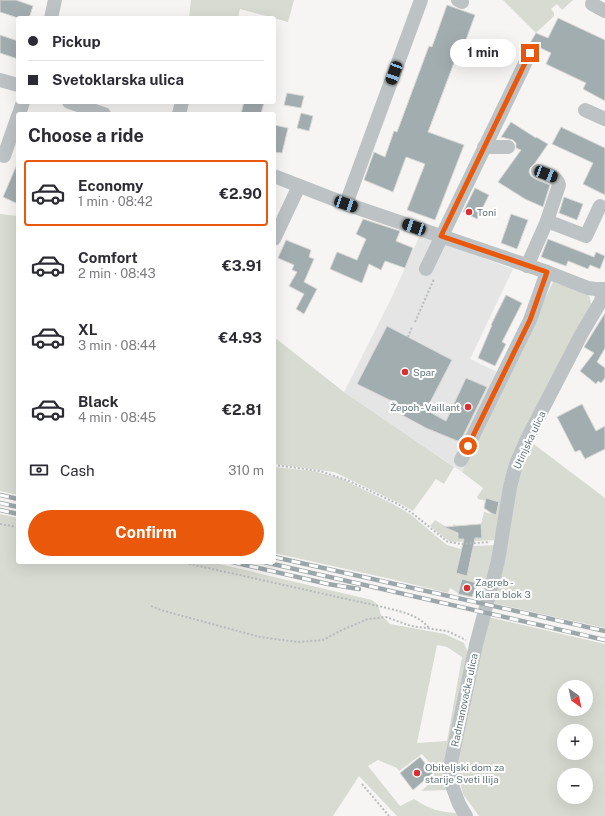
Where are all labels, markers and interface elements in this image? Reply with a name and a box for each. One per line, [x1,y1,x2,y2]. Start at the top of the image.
text: Pickup [52,33,101,50]
callout: 1 min [450,39,516,67]
route end [521,44,539,62]
text: 1 min [467,45,499,60]
car [384,60,404,86]
text: Svetoklarska ulica [52,71,184,88]
text: Choose a ride [28,125,144,146]
car [533,164,559,184]
icon: car [30,175,66,211]
text: Economy [78,177,143,194]
text: €2.90 [219,185,262,202]
text: 1 min · 08:42 [78,194,153,209]
car [333,194,359,214]
place label: Toni [477,206,496,218]
marker: Toni [464,207,474,217]
car [401,217,427,237]
icon: car [30,247,66,283]
text: Comfort [78,249,138,266]
text: €3.91 [222,257,262,274]
text: 2 min · 08:43 [78,266,156,281]
icon: car [30,319,66,355]
text: XL [78,321,97,338]
text: €4.93 [219,329,262,346]
text: 3 min · 08:44 [78,338,156,353]
place label: Spar [413,366,435,378]
marker: Spar [400,367,410,377]
icon: car [30,391,66,427]
text: Black [78,393,118,410]
text: €2.81 [222,401,262,418]
place label: Žepoh - Vaillant [390,401,460,413]
marker: Žepoh - Vaillant [463,402,473,412]
street label: Utinjska ulica [510,409,548,471]
text: 4 min · 08:45 [78,410,156,425]
route start [459,437,477,455]
icon: cash [28,459,50,481]
text: Cash [60,462,95,479]
text: 310 m [228,463,264,478]
button: Confirm [28,510,264,556]
place label: Zagreb - Klara blok 3 [475,576,531,600]
marker: Zagreb - Klara blok 3 [462,583,472,593]
street label: Radmanovačka ulica [448,652,480,748]
north arrow [557,680,593,716]
map controls [557,680,593,804]
button: + [557,724,593,760]
place label: Obiteljski dom za starije Sveti Ilija [425,761,504,785]
marker: Obiteljski dom za starije Sveti Ilija [412,768,422,778]
button: − [557,768,593,804]

